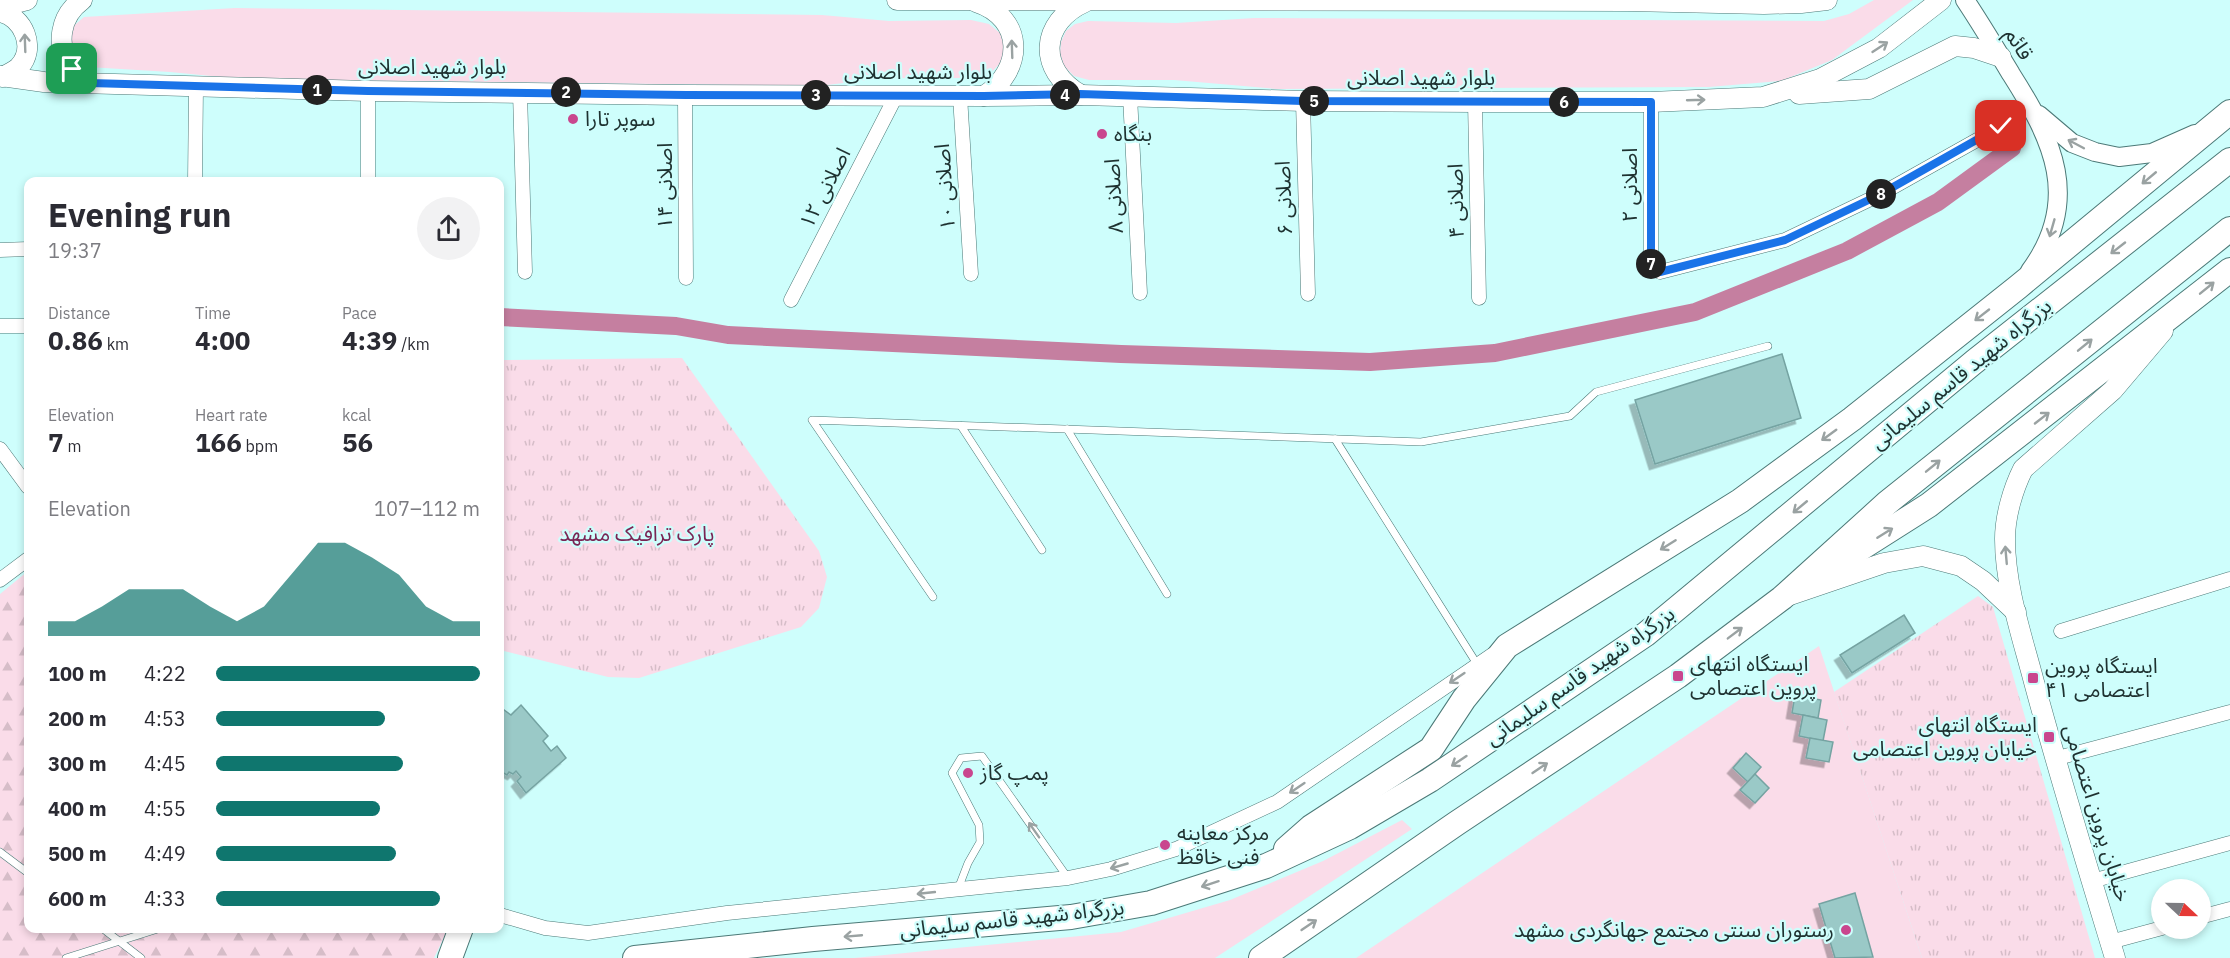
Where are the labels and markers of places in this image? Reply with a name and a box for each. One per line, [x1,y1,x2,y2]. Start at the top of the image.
pin [46,43,97,94]
pin: 1 [302,75,332,105]
pin: 2 [551,77,581,107]
pin: 3 [801,80,831,110]
pin: 4 [1050,80,1080,110]
pin: 5 [1299,86,1329,116]
pin: 6 [1549,87,1579,117]
pin [1975,100,2026,151]
place label: سوپر تارا [585,104,656,132]
marker: سوپر تارا [566,112,580,126]
place label: بنگاه [1114,119,1152,147]
marker: بنگاه [1095,127,1109,141]
pin: 8 [1866,179,1896,209]
pin: 7 [1636,249,1666,279]
place label: ایستگاه انتهای پروین اعتصامی [1690,649,1816,701]
place label: ایستگاه پروین اعتصامی ۴۱ [2045,651,2158,703]
marker: ایستگاه انتهای پروین اعتصامی [1671,669,1685,683]
marker: ایستگاه پروین اعتصامی ۴۱ [2026,671,2040,685]
place label: ایستگاه انتهای خیابان پروین اعتصامی [1853,710,2037,762]
marker: ایستگاه انتهای خیابان پروین اعتصامی [2042,730,2056,744]
place label: پمپ گاز [979,758,1049,787]
marker: پمپ گاز [961,766,975,780]
place label: مرکز معاینه فنی خاقظ [1177,818,1269,870]
marker: مرکز معاینه فنی خاقظ [1158,838,1172,852]
place label: رستوران سنتی مجتمع جهانگردی مشهد [1514,915,1834,945]
marker: رستوران سنتی مجتمع جهانگردی مشهد [1839,923,1853,937]

